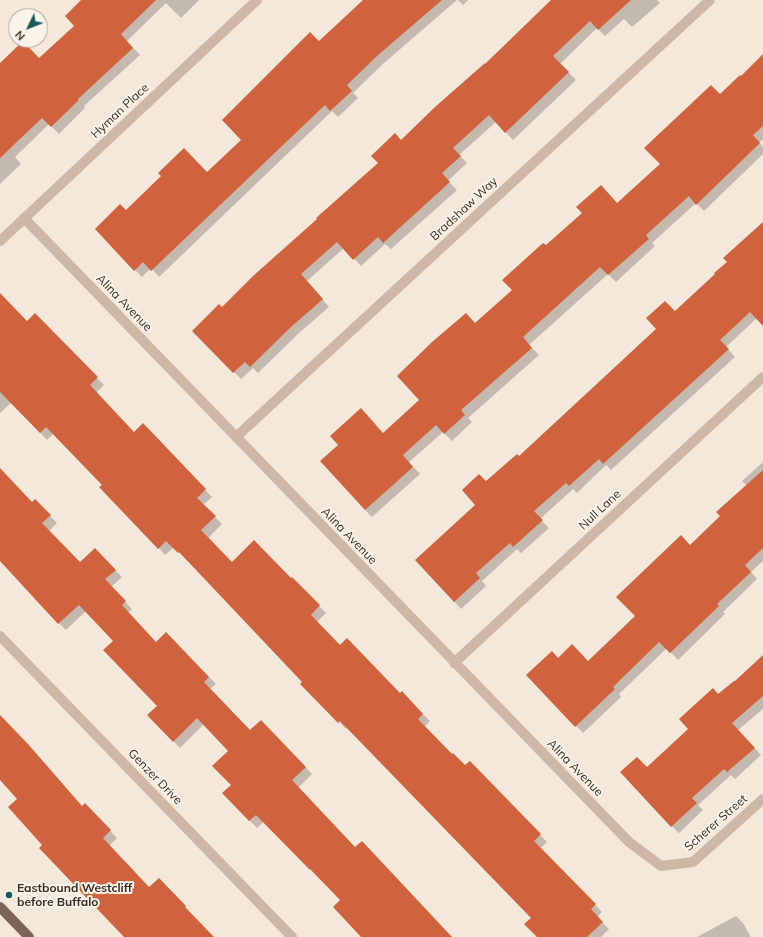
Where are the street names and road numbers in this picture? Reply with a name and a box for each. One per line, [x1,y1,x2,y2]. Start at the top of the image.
street label: Hyman Place [88,81,152,141]
street label: Bradshaw Way [427,174,501,244]
street label: Alina Avenue [93,271,155,335]
street label: Null Lane [576,487,624,533]
street label: Alina Avenue [318,504,380,568]
street label: Alina Avenue [544,736,606,800]
street label: Genzer Drive [125,746,185,808]
street label: Scherer Street [682,792,750,854]

